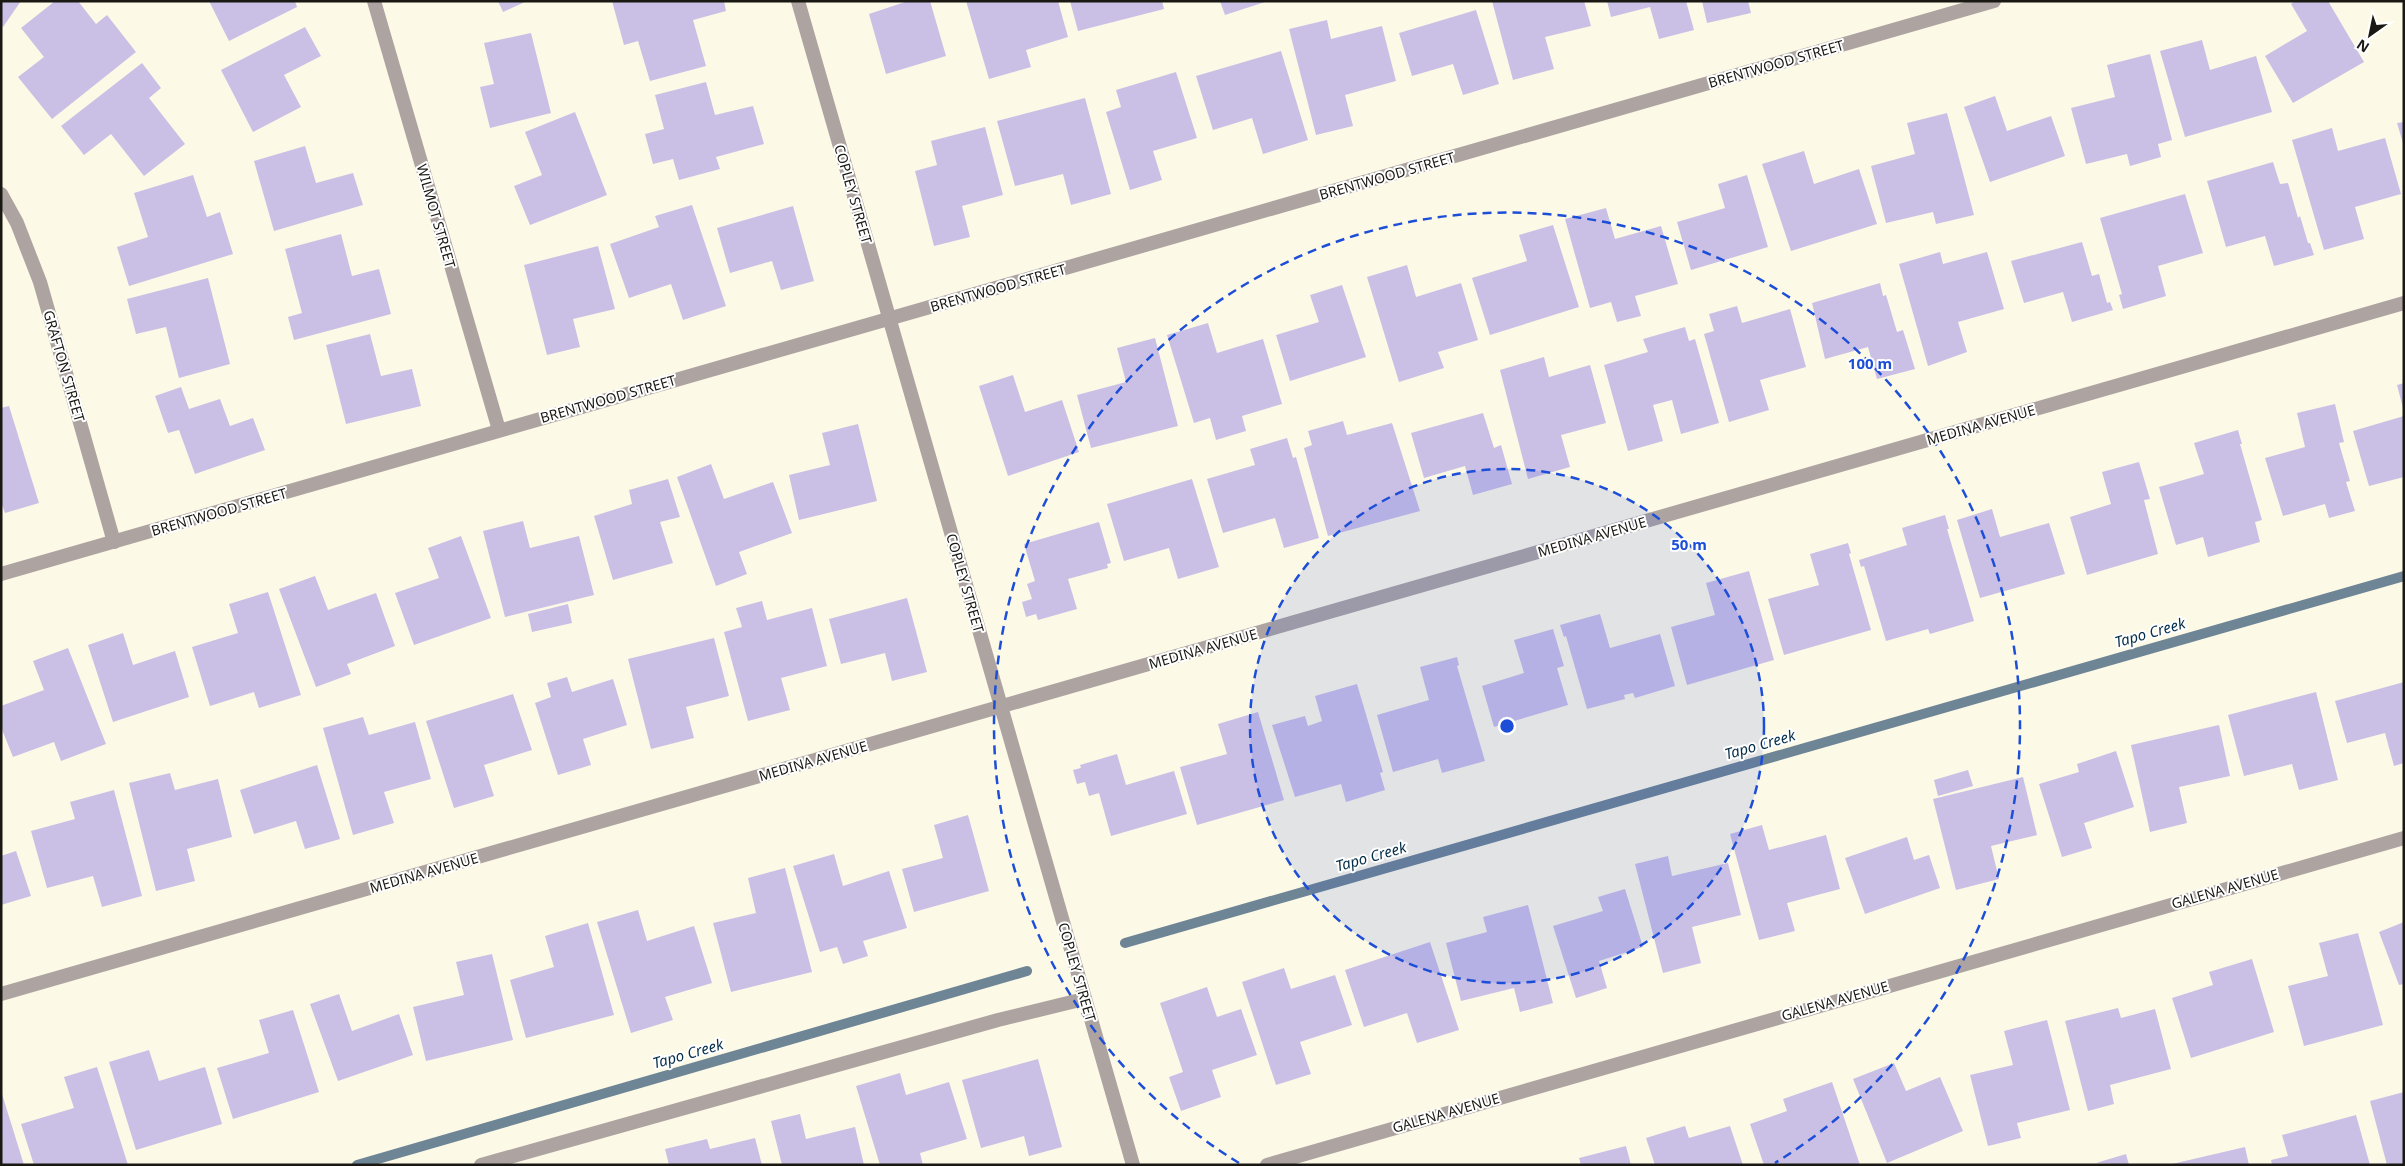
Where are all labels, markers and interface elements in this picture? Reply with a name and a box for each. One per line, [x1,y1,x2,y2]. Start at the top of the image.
north arrow [2345,10,2395,60]
street label: BRENTWOOD STREET [1706,35,1846,92]
text: N [2353,35,2373,57]
street label: COPLEY STREET [830,142,877,246]
street label: BRENTWOOD STREET [1317,147,1457,204]
street label: WILMOT STREET [413,162,460,270]
street label: BRENTWOOD STREET [928,259,1068,316]
street label: GRAFTON STREET [39,308,90,424]
text: 100 m [1848,353,1892,373]
street label: BRENTWOOD STREET [538,370,678,427]
street label: MEDINA AVENUE [1924,400,2037,449]
street label: BRENTWOOD STREET [149,483,289,540]
street label: MEDINA AVENUE [1535,512,1648,561]
street label: COPLEY STREET [942,531,989,635]
text: 50 m [1671,534,1707,554]
water label: Tapo Creek [2112,612,2188,652]
street label: MEDINA AVENUE [1146,624,1259,673]
centre of rings [1498,717,1516,735]
water label: Tapo Creek [1722,724,1798,764]
street label: MEDINA AVENUE [756,736,869,785]
water label: Tapo Creek [1333,836,1409,876]
street label: MEDINA AVENUE [367,848,480,897]
street label: GALENA AVENUE [2169,864,2281,913]
street label: COPLEY STREET [1054,920,1101,1024]
street label: GALENA AVENUE [1779,976,1891,1025]
water label: Tapo Creek [650,1033,726,1073]
street label: GALENA AVENUE [1390,1088,1502,1137]

